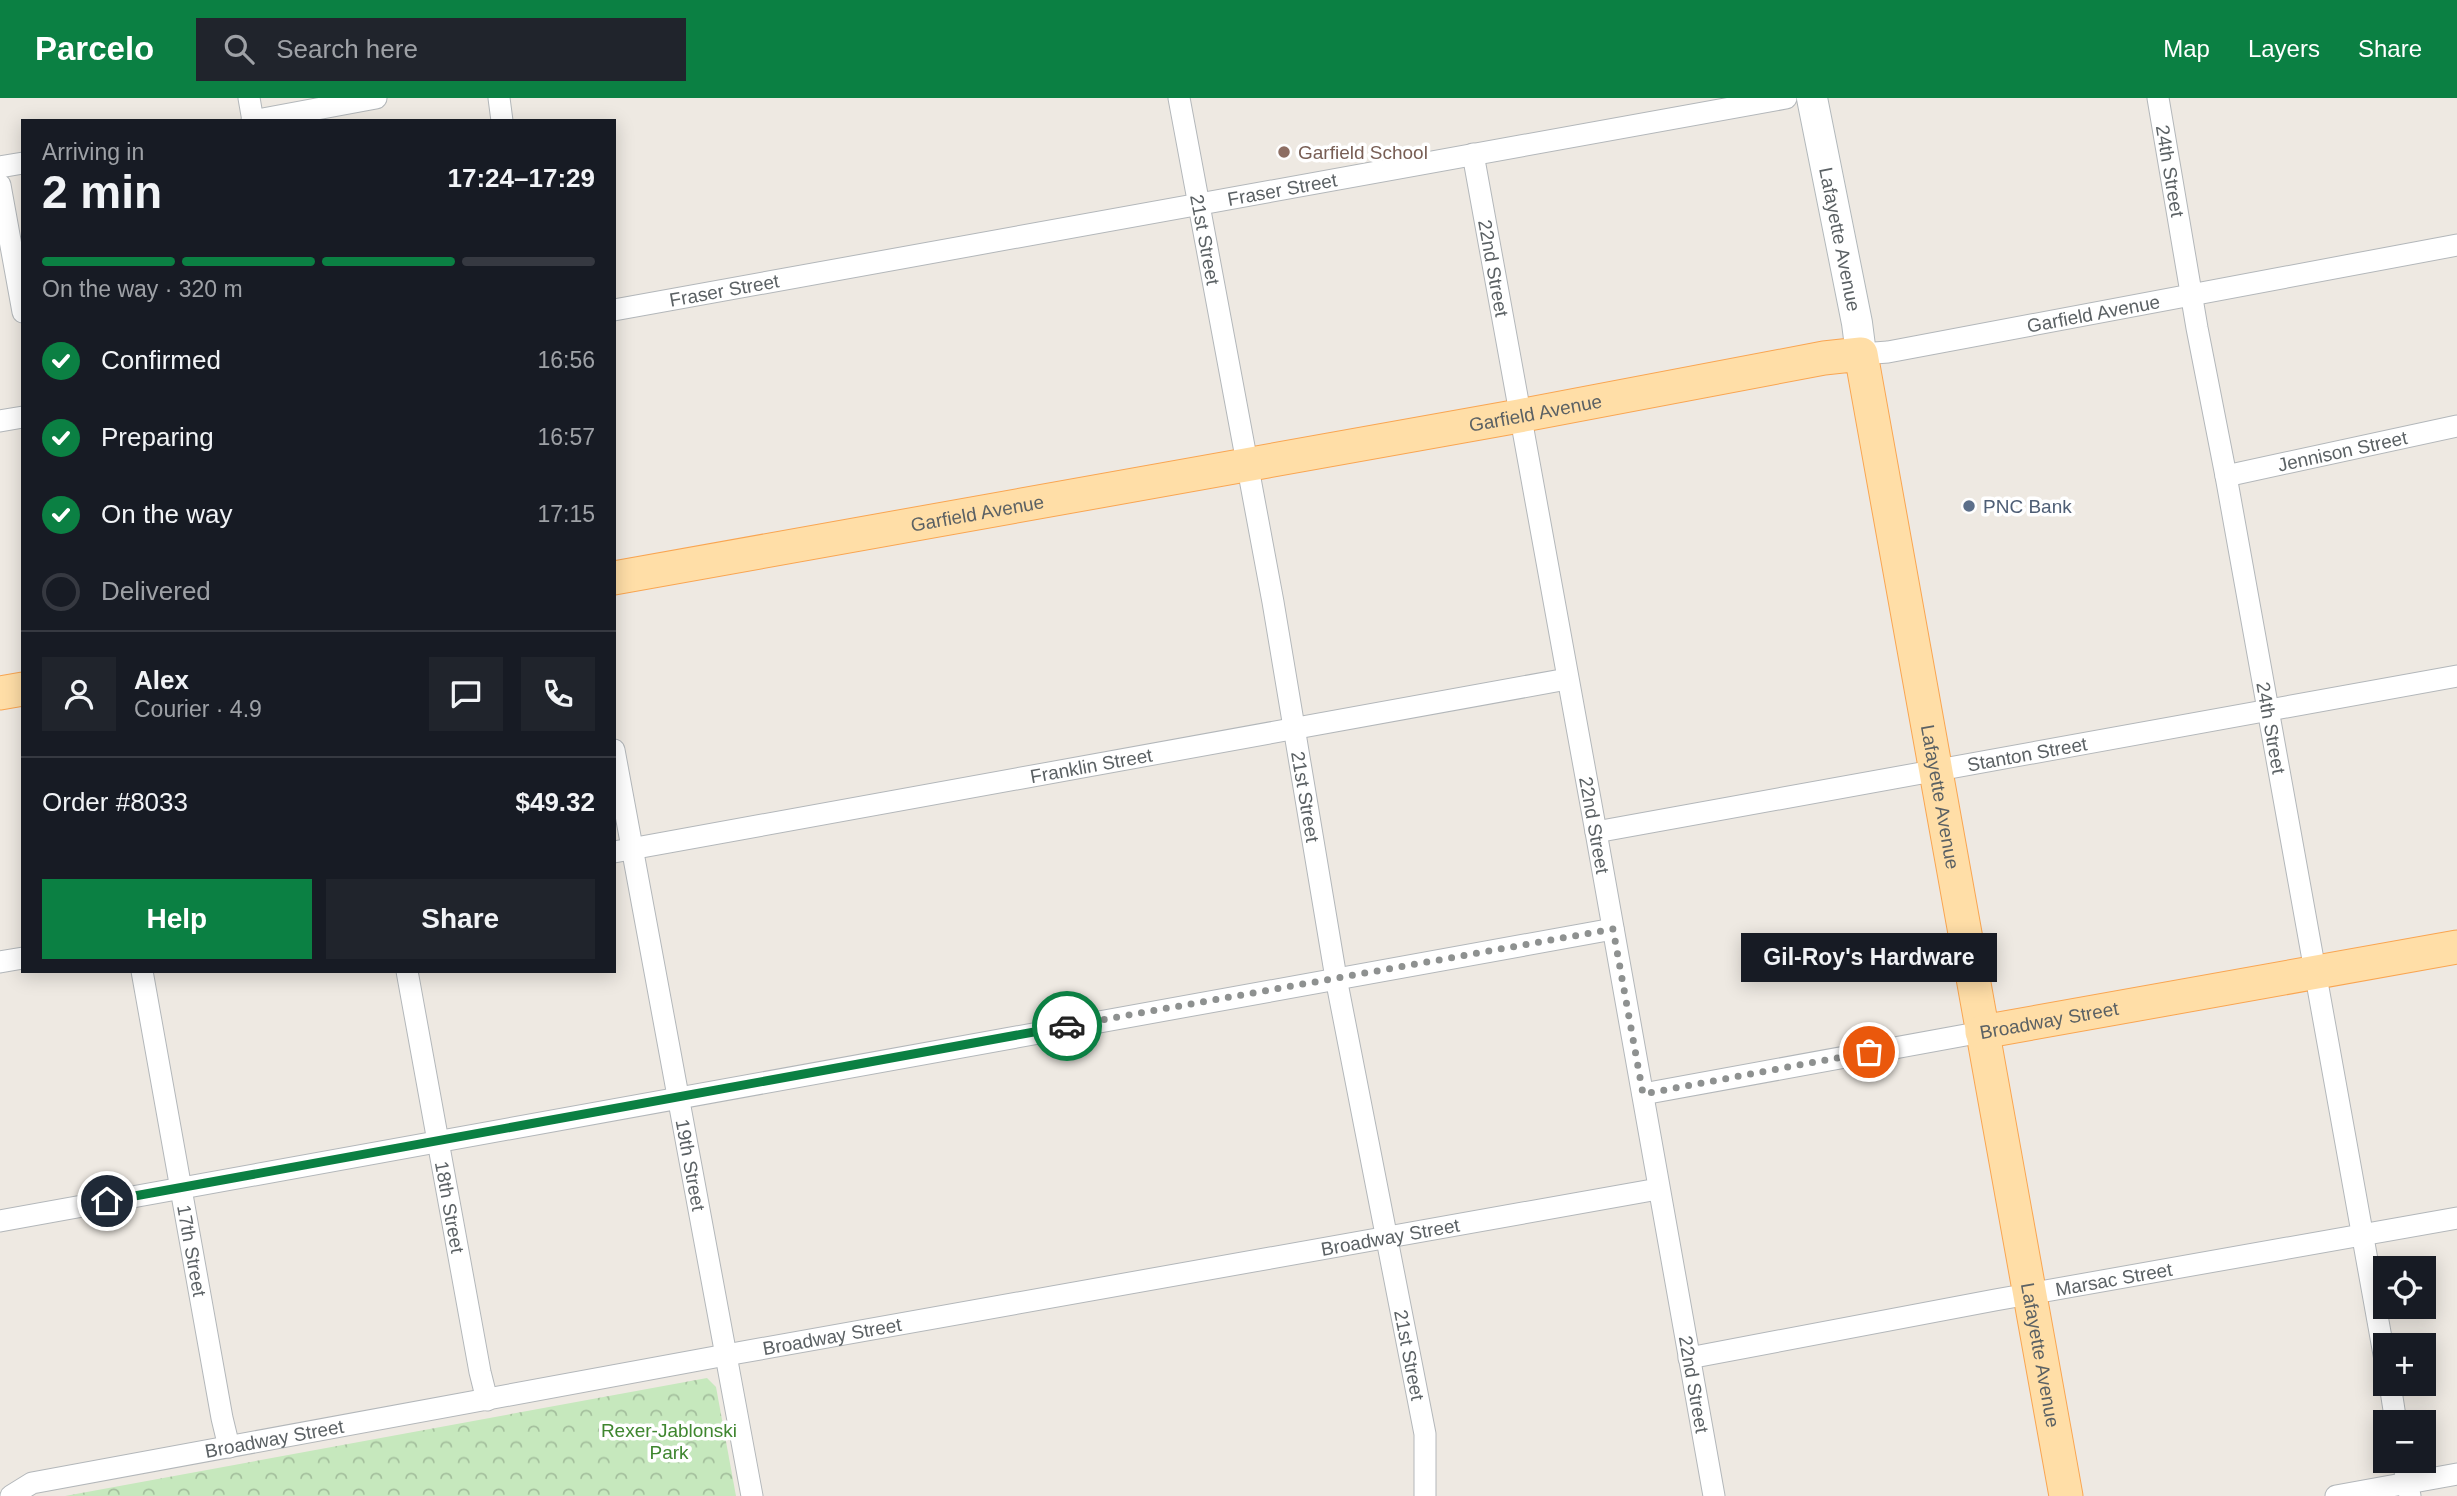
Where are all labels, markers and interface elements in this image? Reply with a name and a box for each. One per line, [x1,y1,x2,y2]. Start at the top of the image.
search box [196,18,686,81]
text: Parcelo [35,30,154,67]
icon: search [220,30,258,68]
text: Search here [276,34,418,64]
text: Map [2163,35,2210,62]
text: Layers [2248,35,2320,62]
text: Share [2358,35,2422,62]
street label: 24th Street [2152,123,2188,219]
text: Arriving in [42,139,144,165]
place label: Garfield School [1298,142,1428,163]
marker: Garfield School [1276,144,1292,160]
text: 17:24–17:29 [448,163,595,193]
street label: Lafayette Avenue [1815,165,1864,313]
text: 2 min [42,166,162,218]
street label: Fraser Street [1226,169,1339,210]
street label: 21st Street [1186,193,1224,287]
street label: 22nd Street [1474,218,1512,319]
street label: Fraser Street [668,270,781,311]
text: On the way · 320 m [42,276,243,302]
street label: Garfield Avenue [2025,291,2162,337]
icon: check [42,342,80,380]
text: Confirmed [101,345,221,375]
text: 16:56 [537,347,595,373]
street label: Garfield Avenue [1467,390,1604,436]
icon: check [42,419,80,457]
text: Preparing [101,422,214,452]
text: 16:57 [537,424,595,450]
street label: Jennison Street [2276,427,2410,476]
street label: Garfield Avenue [909,491,1046,536]
icon: check [42,496,80,534]
place label: PNC Bank [1983,496,2072,517]
marker: PNC Bank [1961,498,1977,514]
text: On the way [101,499,233,529]
text: 17:15 [537,501,595,527]
text: Delivered [101,576,211,606]
button: person [42,657,116,731]
button: chat [429,657,503,731]
button: phone [521,657,595,731]
text: Alex [134,665,189,695]
street label: 24th Street [2252,680,2290,776]
text: Courier · 4.9 [134,696,262,722]
street label: Lafayette Avenue [1917,723,1963,871]
street label: Stanton Street [1965,733,2089,776]
street label: Franklin Street [1029,744,1155,787]
street label: 21st Street [1287,750,1323,844]
street label: 22nd Street [1575,775,1613,876]
text: Order #8033 [42,787,188,817]
text: $49.32 [515,787,595,817]
button: Help [42,879,312,959]
button: Share [326,879,595,959]
callout: Gil-Roy's Hardware [1741,933,1997,982]
text: Gil-Roy's Hardware [1763,944,1975,970]
courier [1032,991,1102,1061]
street label: Broadway Street [1978,998,2121,1043]
icon: car [1048,1007,1086,1045]
pin [1839,1022,1899,1082]
icon: bag [1850,1033,1888,1071]
street label: 19th Street [671,1117,709,1213]
street label: 18th Street [431,1160,468,1256]
pin [77,1171,137,1231]
icon: home [88,1182,126,1220]
street label: 17th Street [173,1203,210,1299]
street label: Broadway Street [1319,1214,1462,1260]
map controls [2373,1256,2436,1473]
button: locate [2373,1256,2436,1319]
street label: Marsac Street [2054,1259,2175,1300]
street label: Lafayette Avenue [2017,1281,2063,1429]
street label: 21st Street [1390,1308,1428,1403]
street label: Broadway Street [761,1314,904,1359]
button: + [2373,1333,2436,1396]
street label: 22nd Street [1675,1334,1713,1435]
button: − [2373,1410,2436,1473]
street label: Broadway Street [203,1416,346,1462]
park label: Rexer-Jablonski Park [601,1420,737,1463]

